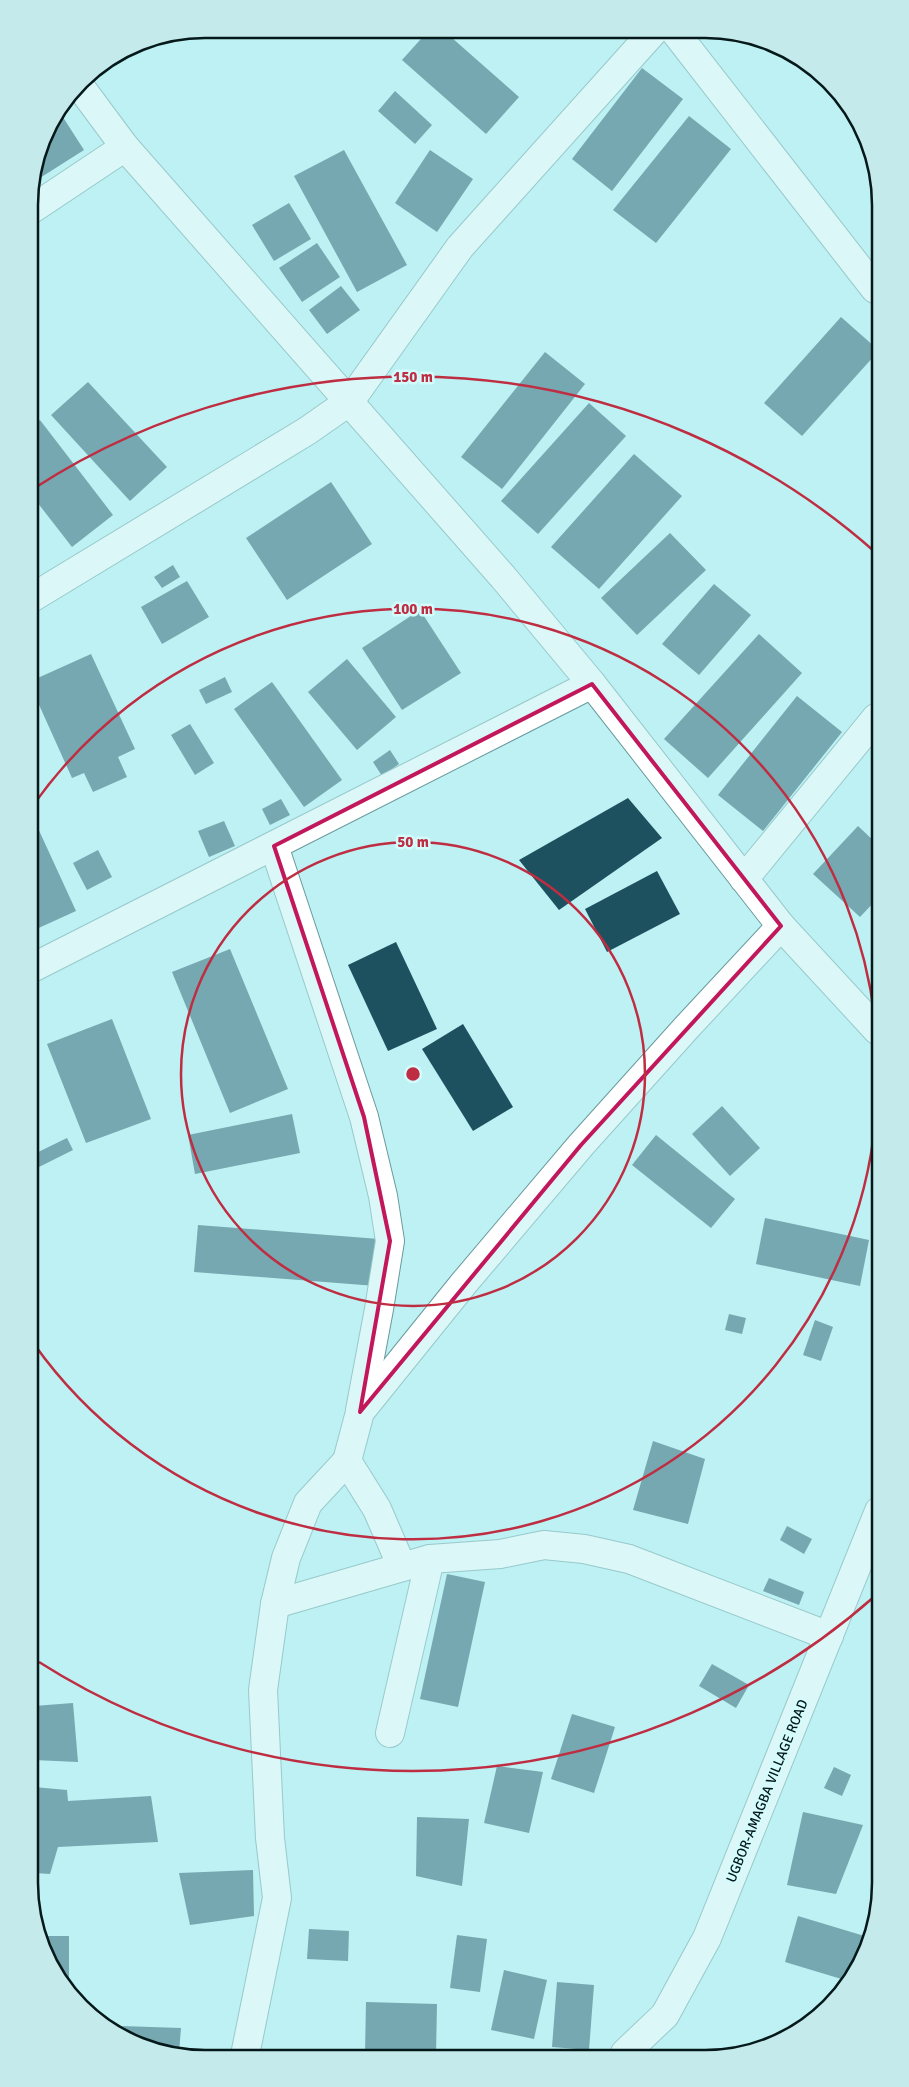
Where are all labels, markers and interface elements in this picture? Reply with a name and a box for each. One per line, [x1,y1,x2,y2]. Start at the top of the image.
text: 150 m [393,368,433,386]
text: 100 m [393,600,433,618]
text: 50 m [397,833,429,851]
centre of rings [404,1065,422,1083]
street label: UGBOR-AMAGBA VILLAGE ROAD [722,1697,812,1885]

